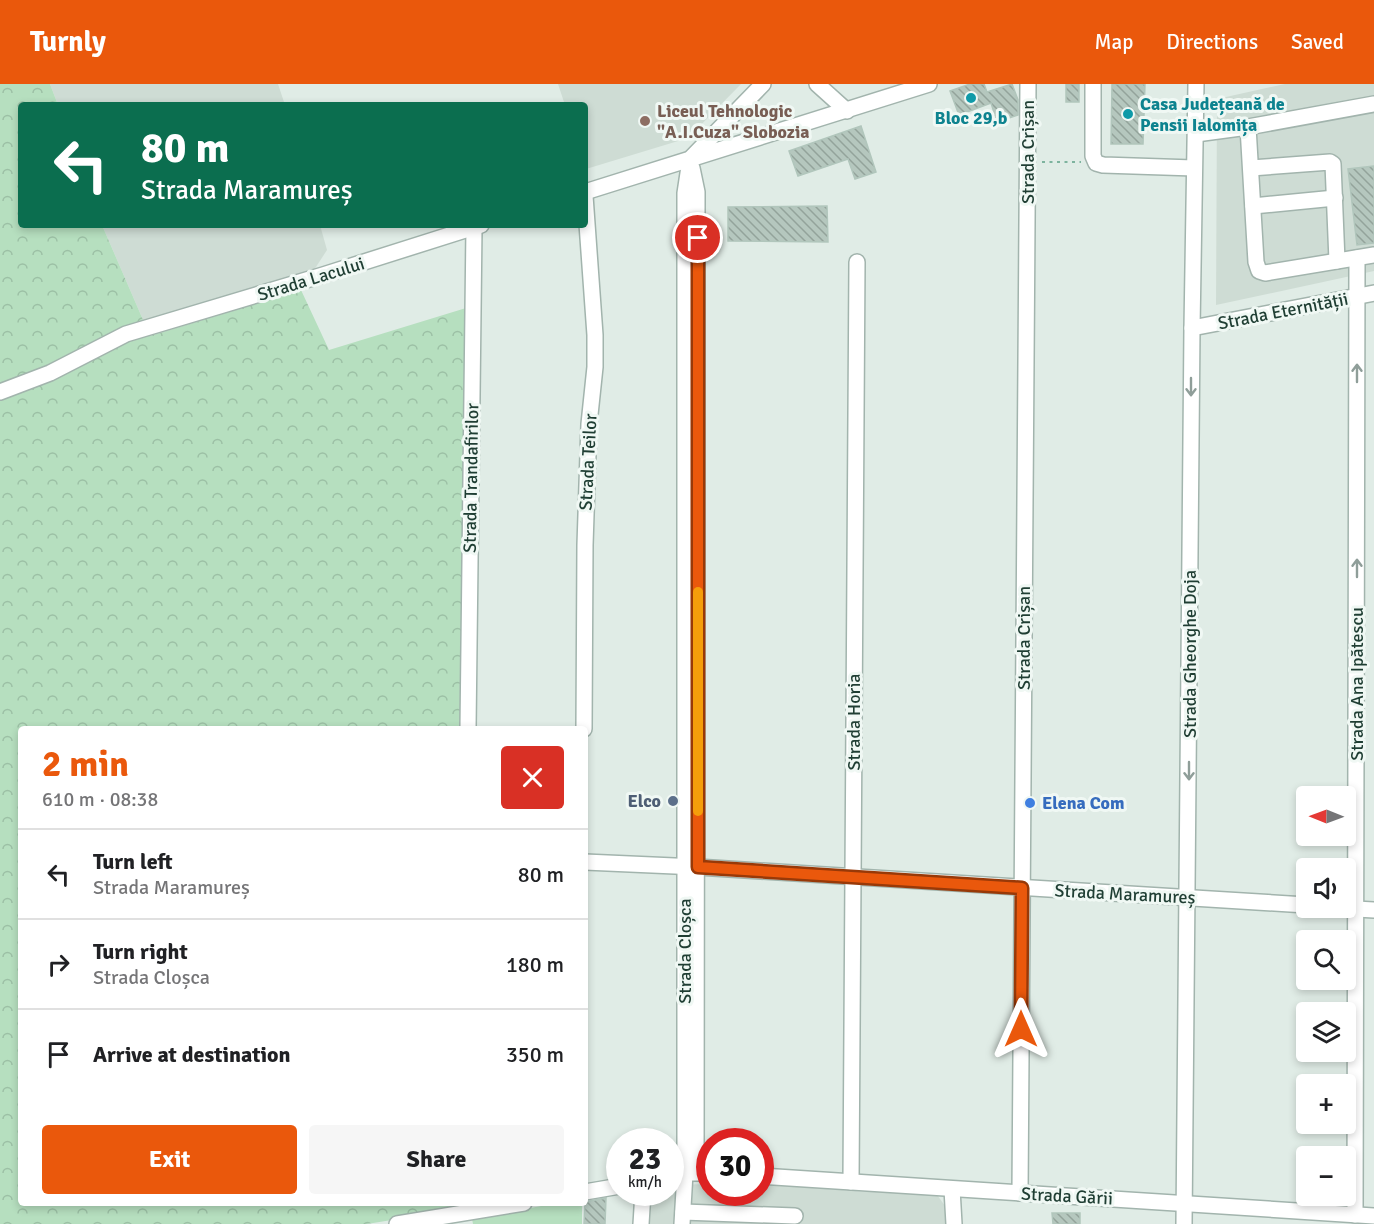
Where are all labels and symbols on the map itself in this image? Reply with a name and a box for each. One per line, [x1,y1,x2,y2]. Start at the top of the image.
marker: Bloc 29,b [964,91,978,105]
place label: Casa Județeană de Pensii Ialomița [1140,93,1285,137]
place label: Liceul Tehnologic "A.I.Cuza" Slobozia [657,100,810,143]
street label: Strada Crișan [1017,100,1039,204]
place label: Bloc 29,b [935,107,1008,129]
marker: Casa Județeană de Pensii Ialomița [1121,107,1135,121]
marker: Liceul Tehnologic "A.I.Cuza" Slobozia [638,114,652,128]
pin [672,212,723,263]
street label: Strada Lacului [255,252,367,306]
street label: Strada Eternității [1216,288,1350,334]
one-way arrow [1351,364,1363,384]
one-way arrow [1185,376,1197,396]
street label: Strada Trandafirilor [459,402,483,553]
street label: Strada Teilor [574,413,602,511]
one-way arrow [1351,559,1363,579]
street label: Strada Gheorghe Doja [1179,570,1201,738]
street label: Strada Crișan [1013,586,1035,690]
street label: Strada Ana Ipătescu [1346,607,1368,761]
street label: Strada Horia [843,674,865,770]
one-way arrow [1183,760,1195,780]
north arrow [1296,786,1356,846]
place label: Elco [627,790,661,812]
place label: Elena Com [1042,792,1125,814]
marker: Elco [666,794,680,808]
marker: Elena Com [1023,796,1037,810]
street label: Strada Maramureș [1054,879,1196,909]
street label: Strada Cloșca [674,898,696,1004]
position arrow [989,997,1053,1061]
speed limit sign: 30 [696,1128,774,1206]
street label: Strada Gării [1021,1183,1113,1209]

